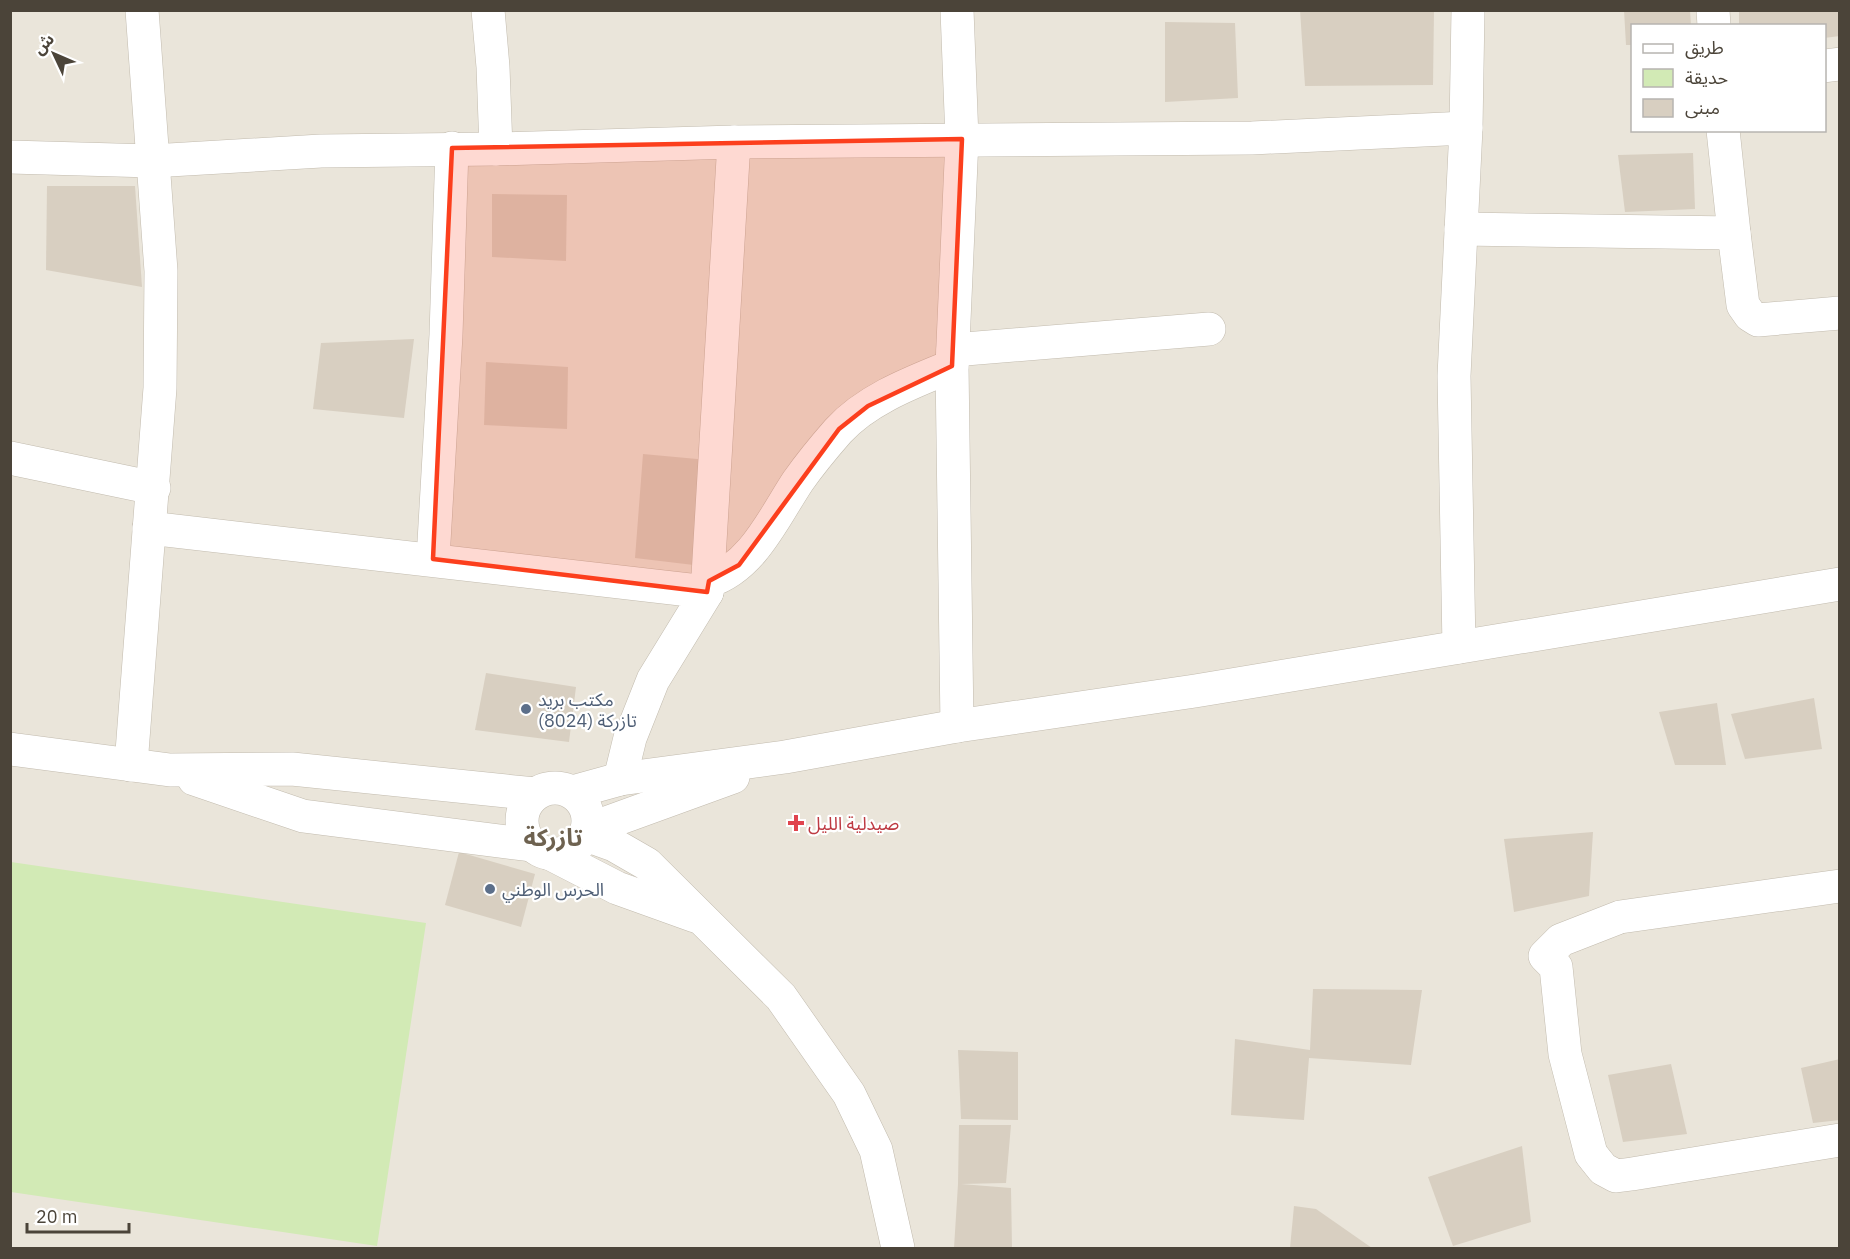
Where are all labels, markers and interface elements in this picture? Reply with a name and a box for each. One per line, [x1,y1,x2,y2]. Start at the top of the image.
north arrow [24,24,84,84]
legend [1631,24,1826,132]
text: ش [28,29,58,58]
text: طريق [1685,36,1724,59]
text: حديقة [1685,66,1728,89]
text: مبنى [1685,96,1720,119]
place label: مكتب بريد تازركة (8024) [538,688,637,732]
marker: مكتب بريد تازركة (8024) [519,702,533,716]
place label: صيدلية الليل [808,812,899,835]
marker: صيدلية الليل [789,816,803,830]
district label: تازركة [523,821,583,853]
place label: الحرس الوطني [502,878,604,903]
marker: الحرس الوطني [483,882,497,896]
scale bar [27,1196,129,1234]
text: 20 m [36,1205,78,1228]

